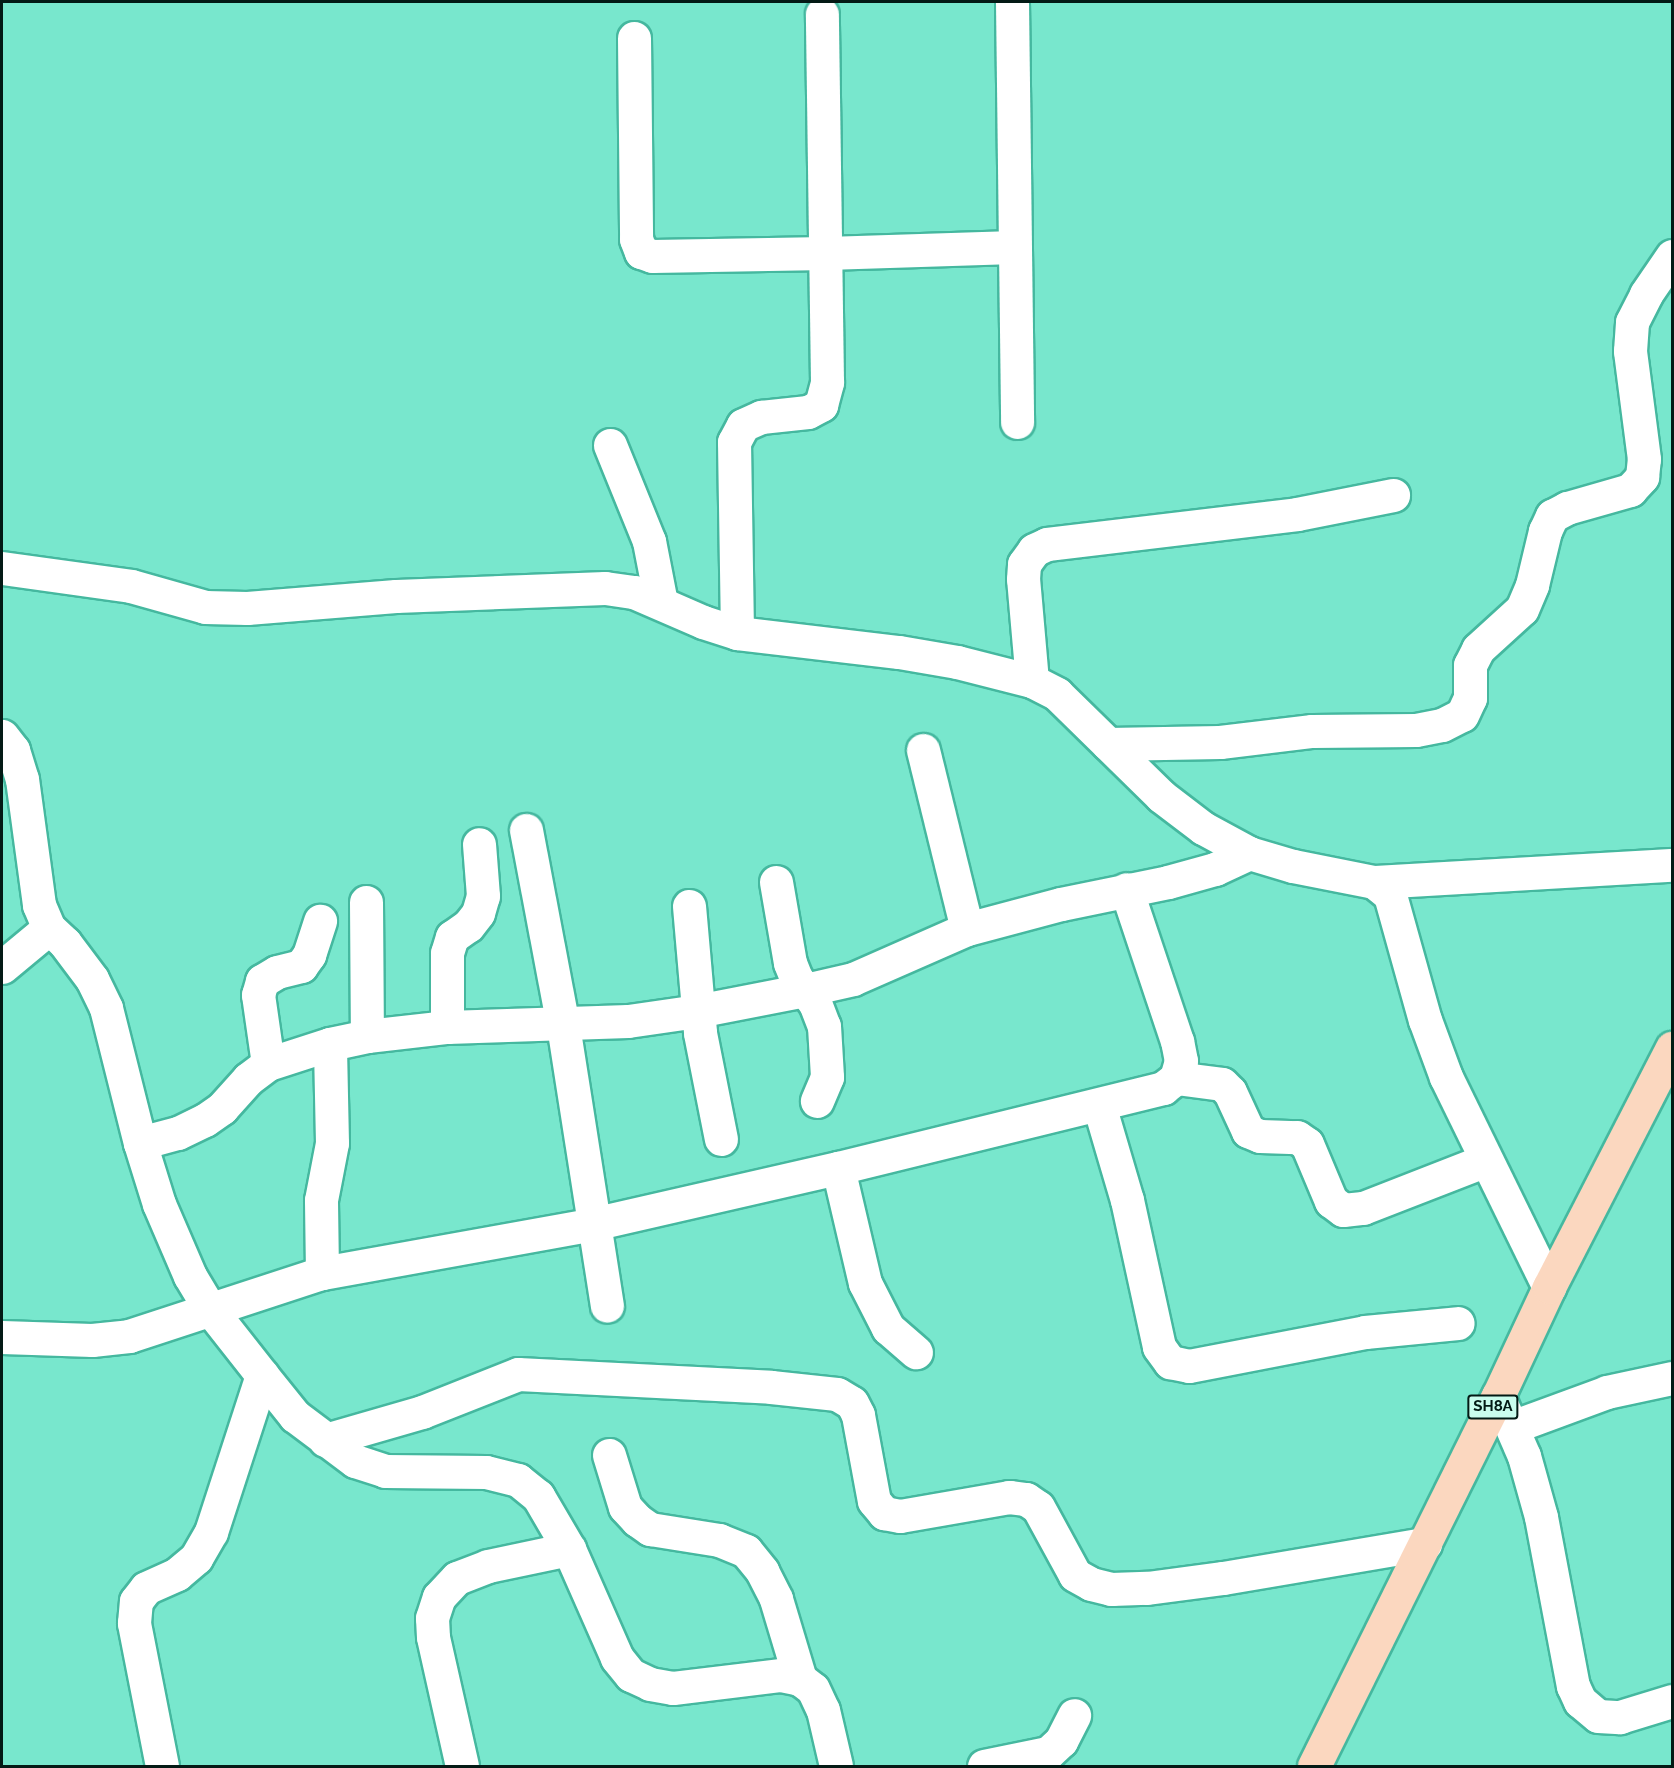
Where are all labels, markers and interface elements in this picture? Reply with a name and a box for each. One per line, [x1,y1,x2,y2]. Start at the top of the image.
road number: SH8A [1466,1395,1520,1419]

